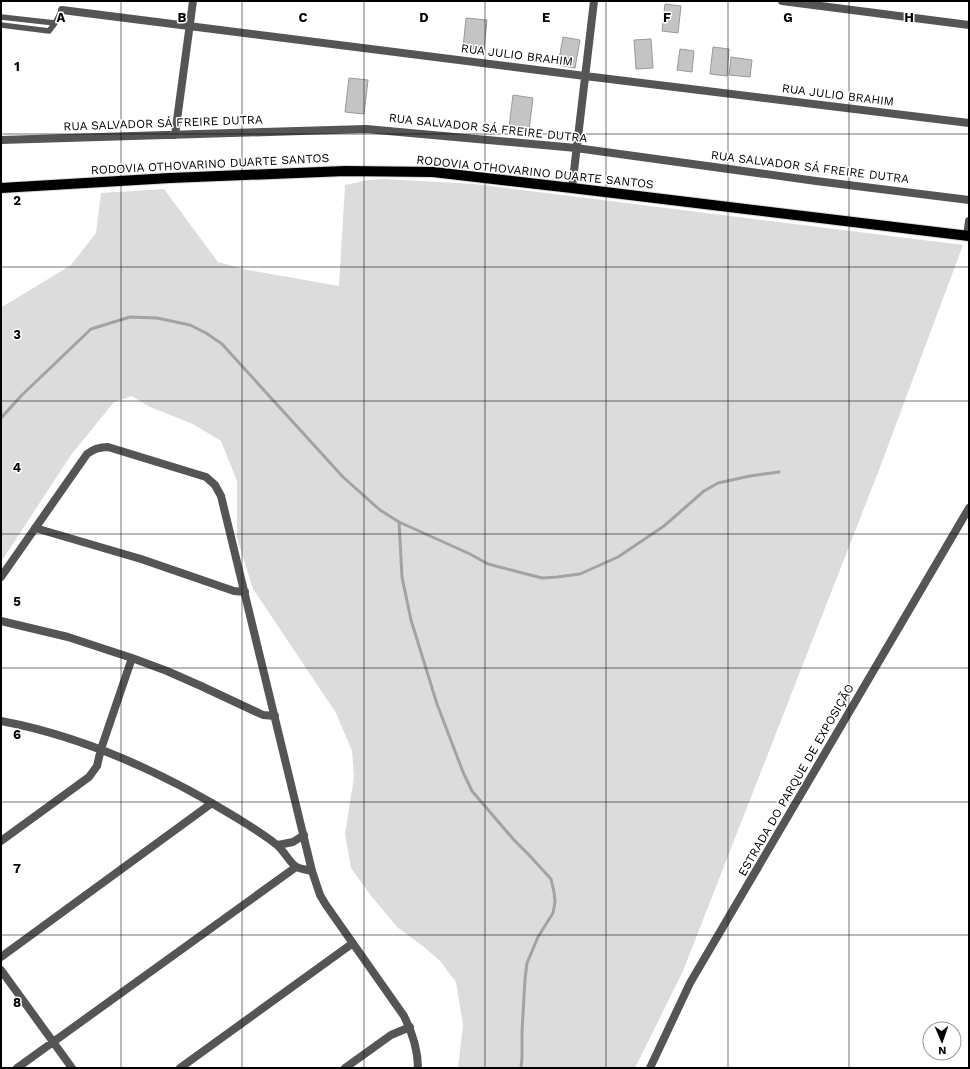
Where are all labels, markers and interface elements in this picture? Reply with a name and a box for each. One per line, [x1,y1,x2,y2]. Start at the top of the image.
text: A [57,10,66,25]
text: B [178,10,187,25]
text: C [299,10,308,25]
text: D [419,10,429,25]
text: E [542,10,550,25]
text: F [663,10,671,25]
text: G [783,10,793,25]
text: H [904,10,914,25]
street label: RUA JULIO BRAHIM [460,41,574,69]
text: 1 [14,59,20,74]
street label: RUA JULIO BRAHIM [781,81,895,109]
street label: RUA SALVADOR SÁ FREIRE DUTRA [388,111,588,145]
street label: RUA SALVADOR SÁ FREIRE DUTRA [63,113,263,133]
street label: RUA SALVADOR SÁ FREIRE DUTRA [710,148,910,186]
street label: RODOVIA OTHOVARINO DUARTE SANTOS [90,151,330,177]
street label: RODOVIA OTHOVARINO DUARTE SANTOS [416,153,654,191]
text: 2 [13,193,21,208]
text: 3 [13,327,21,342]
text: 4 [13,460,22,475]
text: 5 [13,594,21,609]
street label: ESTRADA DO PARQUE DE EXPOSIÇÃO [735,682,857,878]
text: 6 [13,727,21,742]
text: 7 [13,861,21,876]
text: 8 [13,995,21,1010]
north arrow [922,1021,962,1061]
text: N [938,1044,947,1057]

